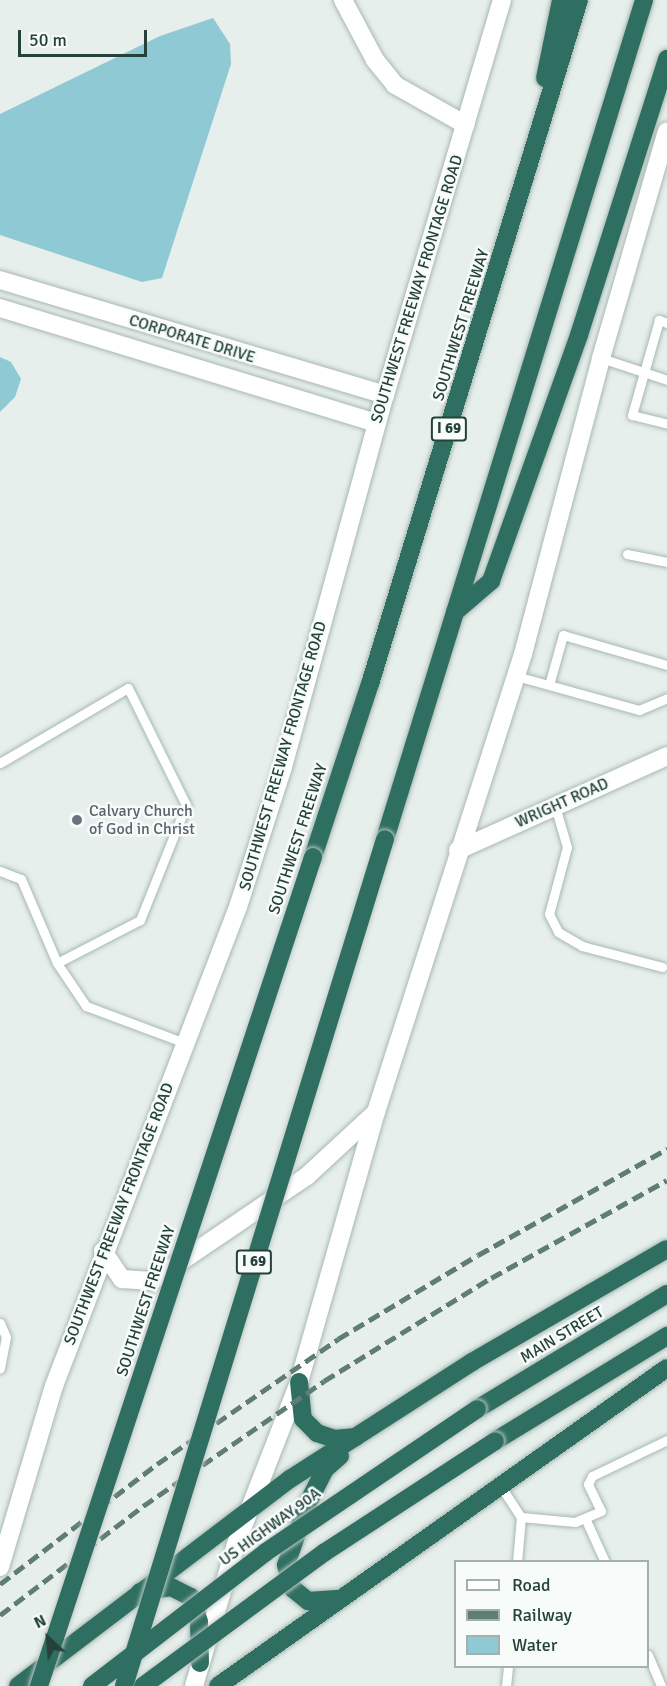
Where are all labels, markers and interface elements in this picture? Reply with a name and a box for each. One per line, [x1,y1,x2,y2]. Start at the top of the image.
scale bar [21,18,150,56]
text: 50 m [29,29,67,51]
street label: SOUTHWEST FREEWAY FRONTAGE ROAD [367,153,467,425]
street label: SOUTHWEST FREEWAY [429,247,493,403]
street label: CORPORATE DRIVE [127,311,257,367]
road number: I 69 [430,417,468,441]
street label: SOUTHWEST FREEWAY FRONTAGE ROAD [235,619,331,893]
street label: SOUTHWEST FREEWAY [265,761,331,917]
street label: WRIGHT ROAD [512,774,612,832]
place label: Calvary Church of God in Christ [89,801,195,839]
marker: Calvary Church of God in Christ [70,813,84,827]
street label: SOUTHWEST FREEWAY FRONTAGE ROAD [60,1080,178,1348]
street label: SOUTHWEST FREEWAY [113,1223,179,1379]
road number: I 69 [234,1250,274,1274]
street label: MAIN STREET [517,1303,607,1367]
street label: US HIGHWAY 90A [216,1484,324,1570]
legend [454,1560,649,1668]
text: Road [512,1574,551,1596]
text: Railway [512,1604,572,1626]
north arrow [18,1608,78,1668]
text: N [31,1610,49,1633]
text: Water [512,1634,557,1656]

